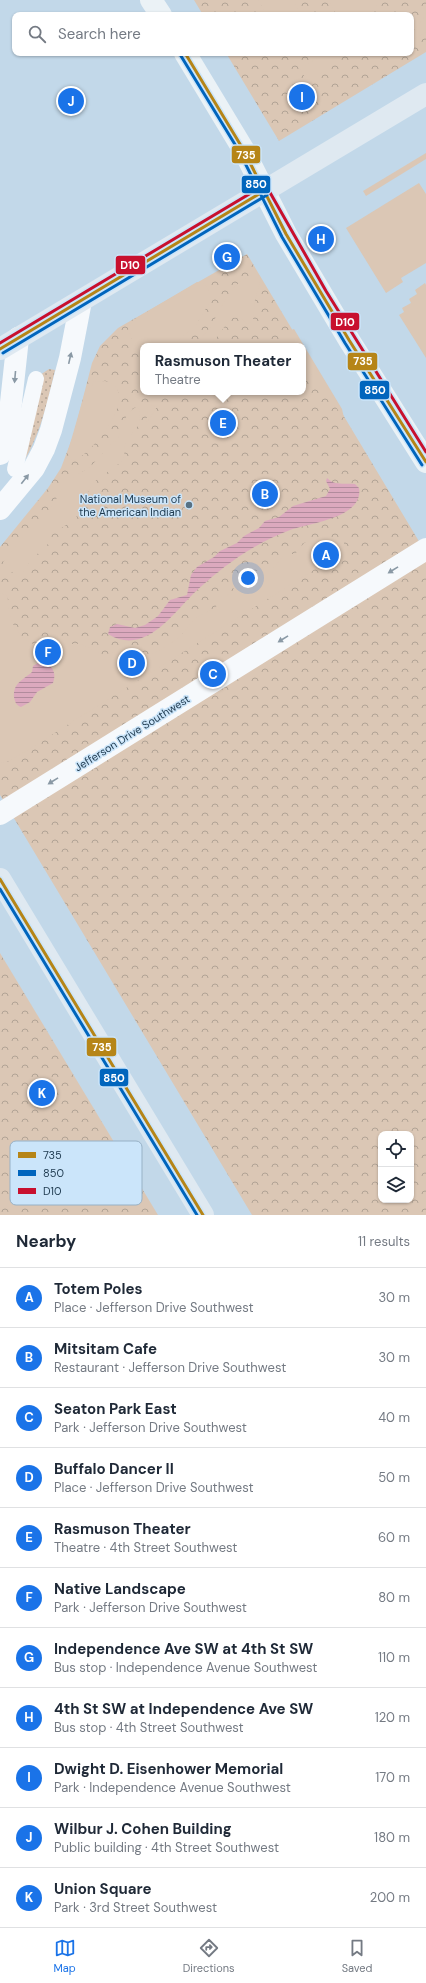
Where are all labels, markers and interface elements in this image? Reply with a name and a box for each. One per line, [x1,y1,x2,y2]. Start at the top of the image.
search box [12,12,414,56]
icon: search [26,23,48,45]
text: Search here [58,24,141,44]
pin: I [289,82,315,112]
pin: J [58,86,84,116]
line badge: 735 [231,145,261,164]
text: 735 [236,148,256,162]
line badge: 850 [241,175,271,194]
text: 850 [245,177,267,191]
pin: H [308,224,334,254]
pin: G [214,242,240,272]
line badge: D10 [115,255,146,275]
text: D10 [120,258,140,272]
line badge: D10 [330,312,360,331]
text: D10 [335,315,355,329]
popup [140,343,306,395]
text: Rasmuson Theater [155,351,291,371]
one-way arrow [67,352,73,364]
line badge: 735 [347,352,378,371]
text: 735 [353,354,373,368]
one-way arrow [11,371,18,383]
text: Theatre [155,371,201,388]
line badge: 850 [359,380,390,400]
text: 850 [364,383,386,397]
pin: E [210,408,236,438]
one-way arrow [20,473,29,484]
pin: B [252,479,278,509]
place label: National Museum of the American Indian [79,492,181,519]
marker: National Museum of the American Indian [184,500,194,510]
pin: A [313,540,339,570]
one-way arrow [388,566,398,574]
your location [238,568,258,588]
one-way arrow [277,635,288,642]
pin: F [35,637,61,667]
pin: D [119,648,145,678]
pin: C [200,659,226,689]
street label: Jefferson Drive Southwest [72,692,192,774]
one-way arrow [47,778,59,785]
line badge: 735 [86,1037,117,1057]
text: 735 [92,1040,112,1054]
line badge: 850 [99,1068,129,1087]
text: 850 [103,1071,125,1085]
pin: K [29,1078,55,1108]
map controls [378,1131,414,1203]
button: locate [378,1131,414,1167]
legend [10,1141,142,1205]
text: 735 [43,1148,62,1162]
text: 850 [43,1166,64,1180]
button: layers [378,1167,414,1203]
text: D10 [43,1184,62,1198]
text: Nearby [16,1230,76,1252]
text: 11 results [358,1233,410,1250]
text: Totem Poles [54,1279,142,1299]
text: A [24,1289,34,1306]
text: 30 m [378,1289,410,1306]
text: Place · Jefferson Drive Southwest [54,1299,254,1316]
text: Mitsitam Cafe [54,1339,157,1359]
text: B [25,1349,33,1366]
text: 30 m [378,1349,410,1366]
text: Restaurant · Jefferson Drive Southwest [54,1359,286,1376]
text: Seaton Park East [54,1399,177,1419]
text: C [24,1409,34,1426]
text: 40 m [378,1409,410,1426]
text: Park · Jefferson Drive Southwest [54,1419,247,1436]
text: Buffalo Dancer II [54,1459,174,1479]
text: D [24,1469,34,1486]
text: 50 m [378,1469,410,1486]
text: Place · Jefferson Drive Southwest [54,1479,254,1496]
text: Rasmuson Theater [54,1519,191,1539]
text: E [25,1529,33,1546]
text: 60 m [378,1529,410,1546]
text: Theatre · 4th Street Southwest [54,1539,237,1556]
text: Native Landscape [54,1579,186,1599]
text: F [25,1589,33,1606]
text: 80 m [378,1589,410,1606]
text: Park · Jefferson Drive Southwest [54,1599,247,1616]
text: Independence Ave SW at 4th St SW [54,1639,313,1659]
text: G [24,1649,34,1666]
text: 110 m [378,1649,410,1666]
text: Bus stop · Independence Avenue Southwest [54,1659,317,1676]
text: 4th St SW at Independence Ave SW [54,1699,313,1719]
text: H [24,1709,34,1726]
text: 120 m [375,1709,410,1726]
text: Bus stop · 4th Street Southwest [54,1719,244,1736]
text: Dwight D. Eisenhower Memorial [54,1759,283,1779]
text: I [27,1769,31,1786]
text: 170 m [375,1769,410,1786]
text: Park · Independence Avenue Southwest [54,1779,291,1796]
text: Wilbur J. Cohen Building [54,1819,232,1839]
text: J [25,1829,33,1846]
text: 180 m [374,1829,410,1846]
text: Public building · 4th Street Southwest [54,1839,279,1856]
text: Union Square [54,1879,152,1899]
text: K [25,1889,33,1906]
text: 200 m [370,1889,410,1906]
text: Park · 3rd Street Southwest [54,1899,217,1916]
tab: Map [54,1937,76,1975]
tab: Directions [183,1937,235,1975]
tab: Saved [342,1937,372,1975]

